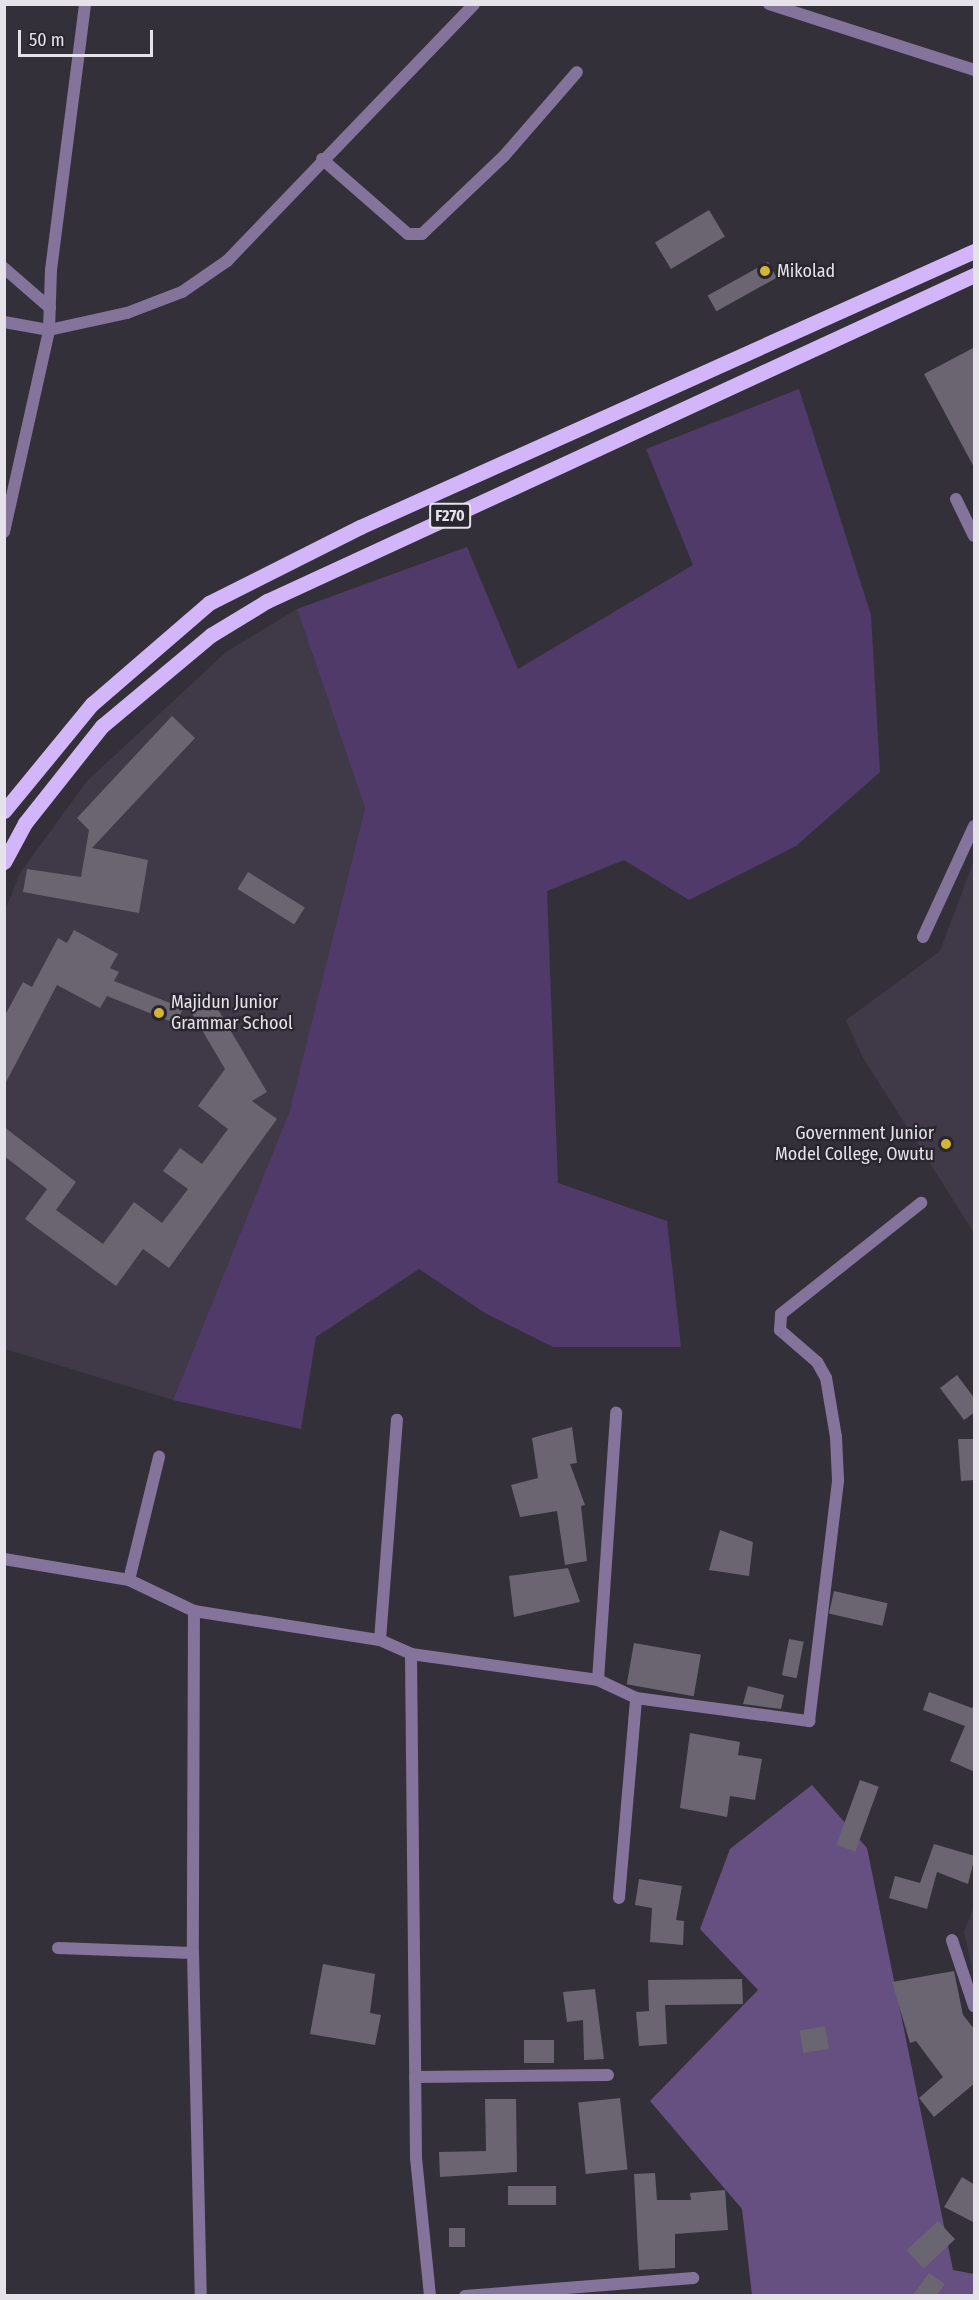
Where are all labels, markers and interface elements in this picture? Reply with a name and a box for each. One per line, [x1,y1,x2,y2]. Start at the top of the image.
scale bar [21,18,156,56]
text: 50 m [29,29,65,51]
place label: Mikolad [777,260,835,282]
marker: Mikolad [758,264,772,278]
road number: F270 [429,503,471,529]
place label: Majidun Junior Grammar School [171,992,293,1034]
marker: Majidun Junior Grammar School [152,1006,166,1020]
place label: Government Junior Model College, Owutu [775,1123,934,1166]
marker: Government Junior Model College, Owutu [939,1137,953,1151]

